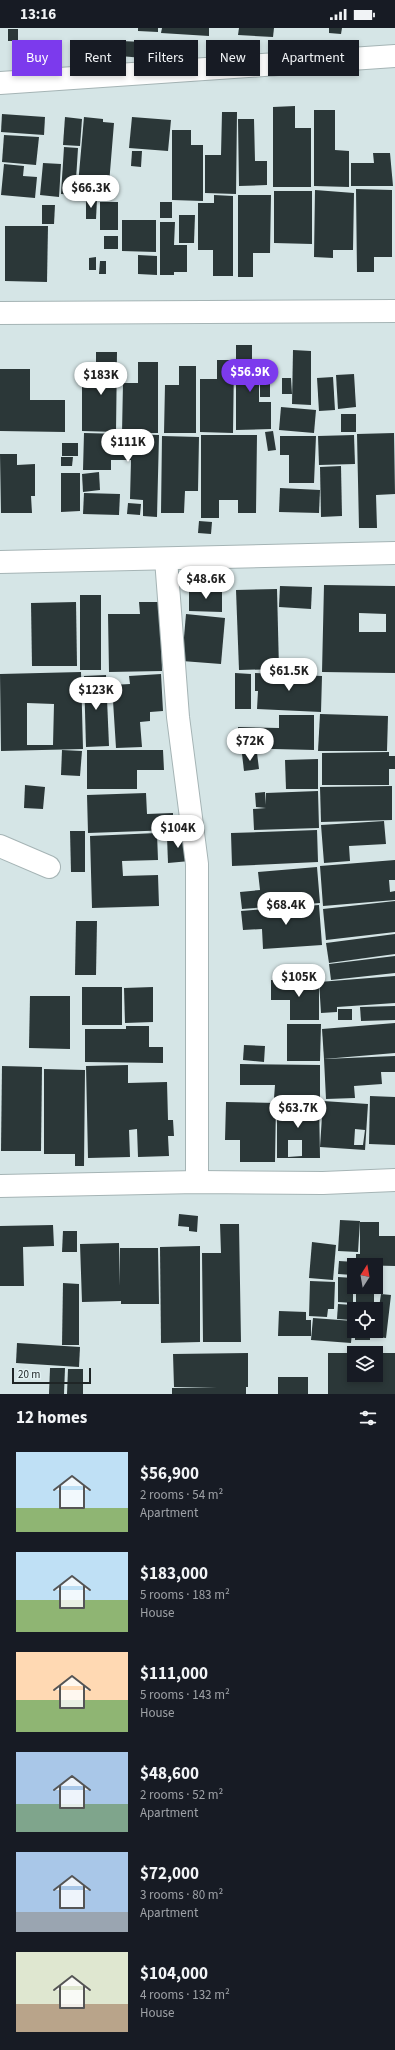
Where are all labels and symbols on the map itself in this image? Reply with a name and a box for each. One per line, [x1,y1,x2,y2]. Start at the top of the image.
pin: $66.3K [58,175,124,209]
pin: $56.9K [217,359,283,393]
pin: $183K [73,362,129,396]
pin: $111K [100,429,156,463]
pin: $48.6K [173,566,239,600]
pin: $61.5K [256,658,322,692]
pin: $123K [68,677,124,711]
pin: $72K [226,728,274,762]
pin: $104K [150,815,206,849]
pin: $68.4K [253,892,319,926]
pin: $105K [271,964,327,998]
pin: $63.7K [265,1095,331,1129]
north arrow [347,1258,383,1294]
scale bar [12,1366,91,1385]

